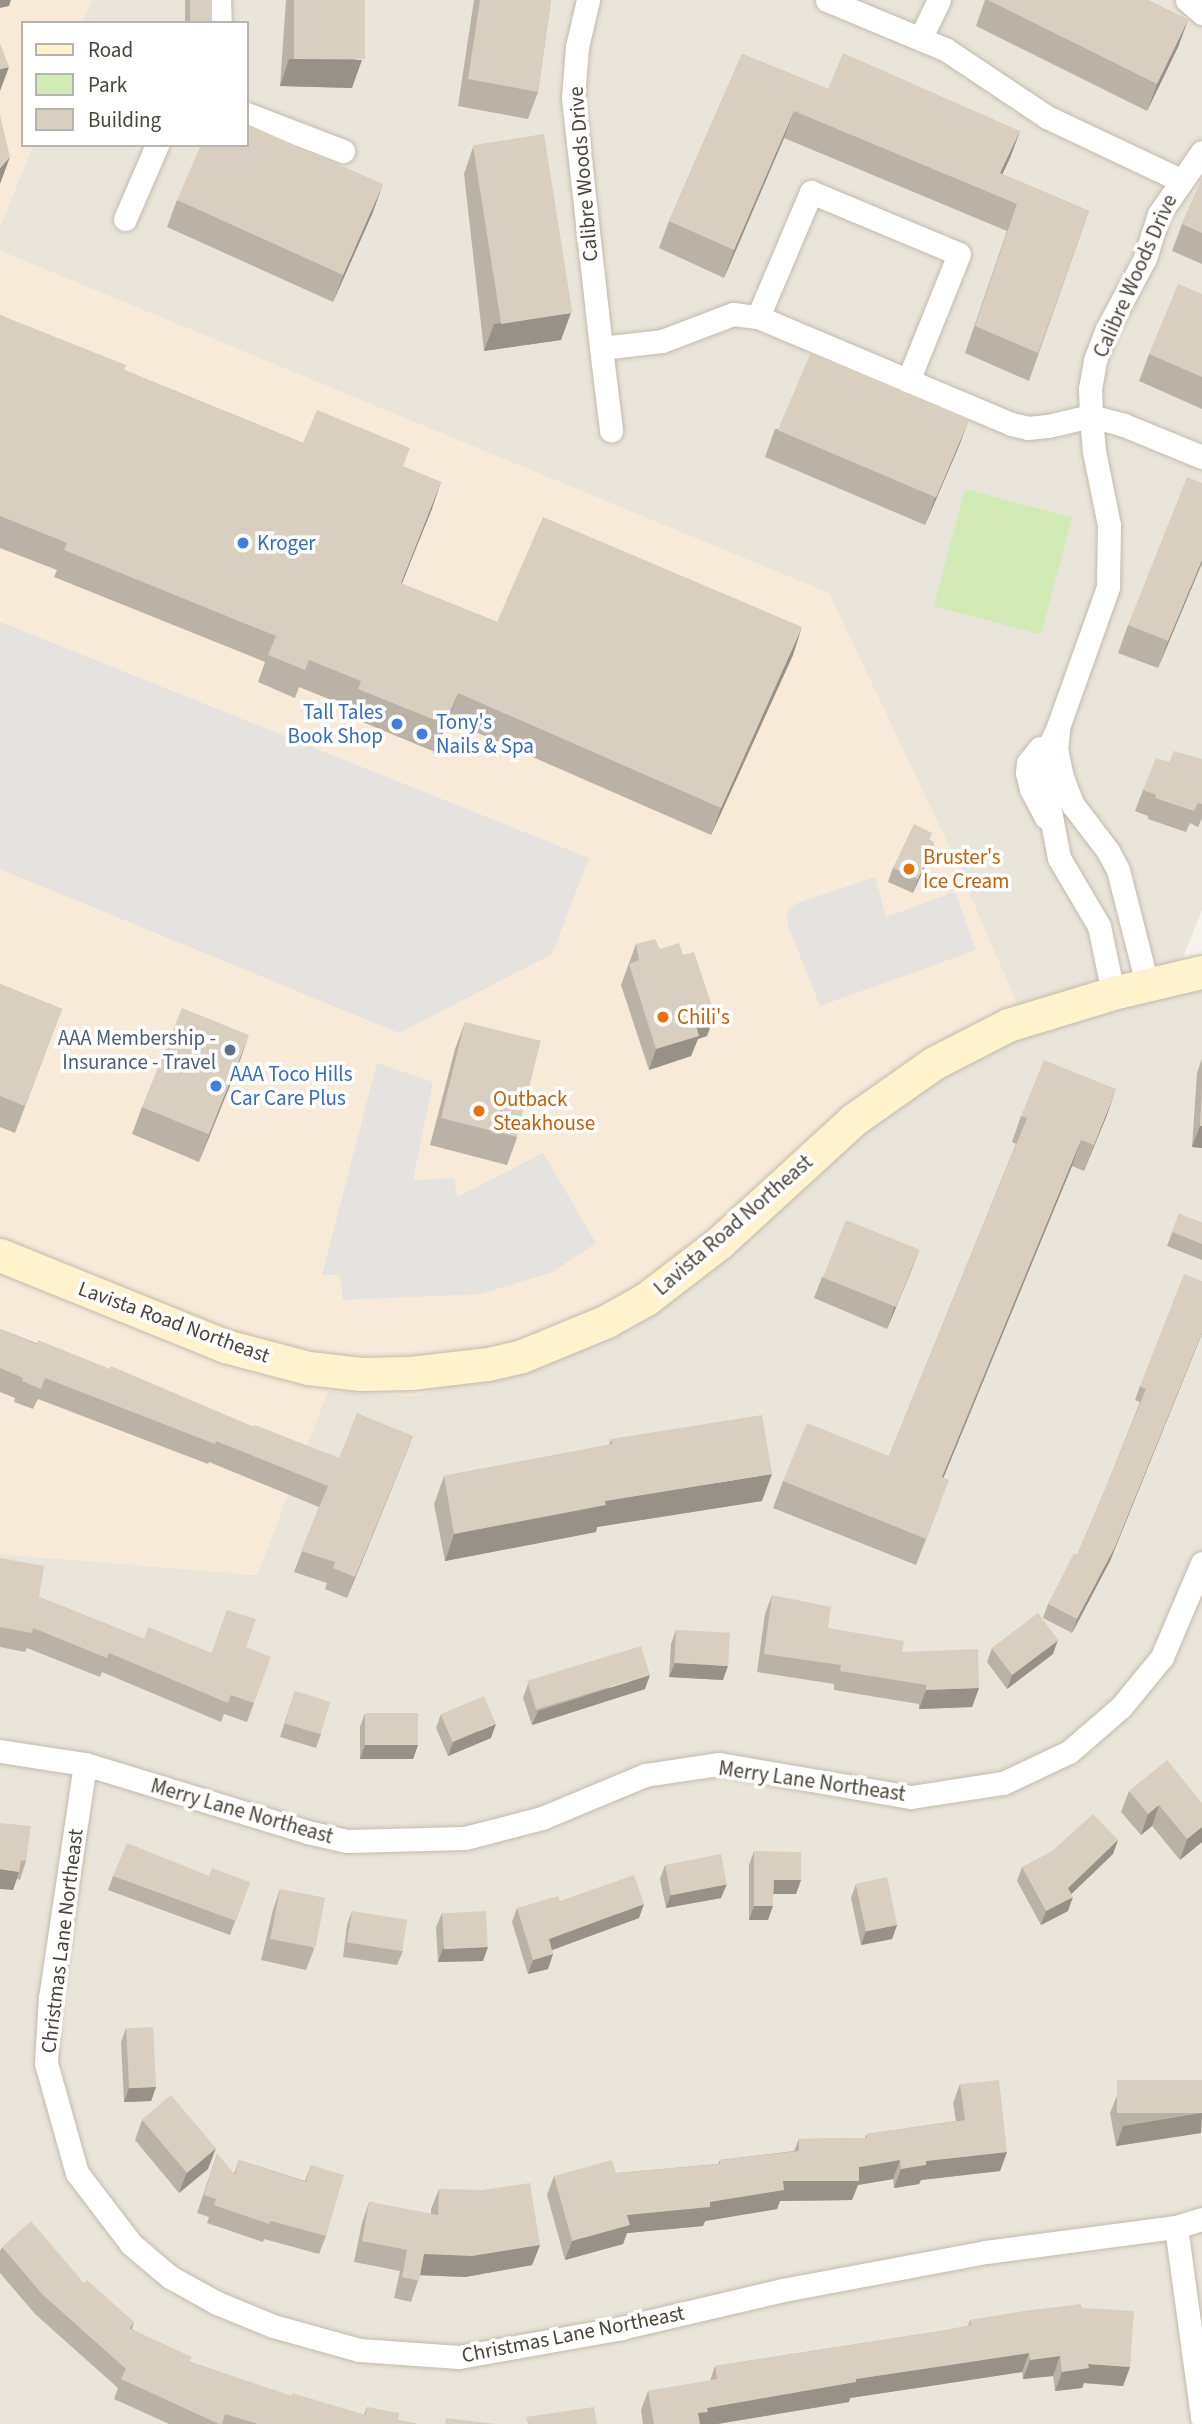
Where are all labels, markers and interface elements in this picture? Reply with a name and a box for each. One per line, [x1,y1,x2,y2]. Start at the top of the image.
legend [21,21,248,147]
text: Road [88,35,133,65]
text: Park [88,70,127,100]
street label: Calibre Woods Drive [563,85,603,263]
text: Building [88,105,161,135]
street label: Calibre Woods Drive [1088,191,1182,361]
place label: Kroger [257,530,316,556]
marker: Kroger [235,535,251,551]
place label: Tall Tales Book Shop [288,699,383,749]
place label: Tony's Nails & Spa [436,709,534,759]
marker: Tall Tales Book Shop [389,716,405,732]
marker: Tony's Nails & Spa [414,726,430,742]
place label: Bruster's Ice Cream [923,844,1009,894]
marker: Bruster's Ice Cream [901,861,917,877]
place label: Chili's [677,1004,730,1030]
marker: Chili's [655,1009,671,1025]
place label: AAA Membership - Insurance - Travel [58,1025,216,1075]
marker: AAA Membership - Insurance - Travel [222,1042,238,1058]
place label: AAA Toco Hills Car Care Plus [230,1061,352,1111]
marker: AAA Toco Hills Car Care Plus [208,1078,224,1094]
place label: Outback Steakhouse [493,1086,595,1136]
marker: Outback Steakhouse [471,1103,487,1119]
street label: Lavista Road Northeast [649,1149,817,1301]
street label: Lavista Road Northeast [75,1276,273,1368]
street label: Merry Lane Northeast [717,1755,907,1807]
street label: Merry Lane Northeast [148,1773,336,1849]
street label: Christmas Lane Northeast [36,1827,88,2055]
street label: Christmas Lane Northeast [460,2300,686,2368]

